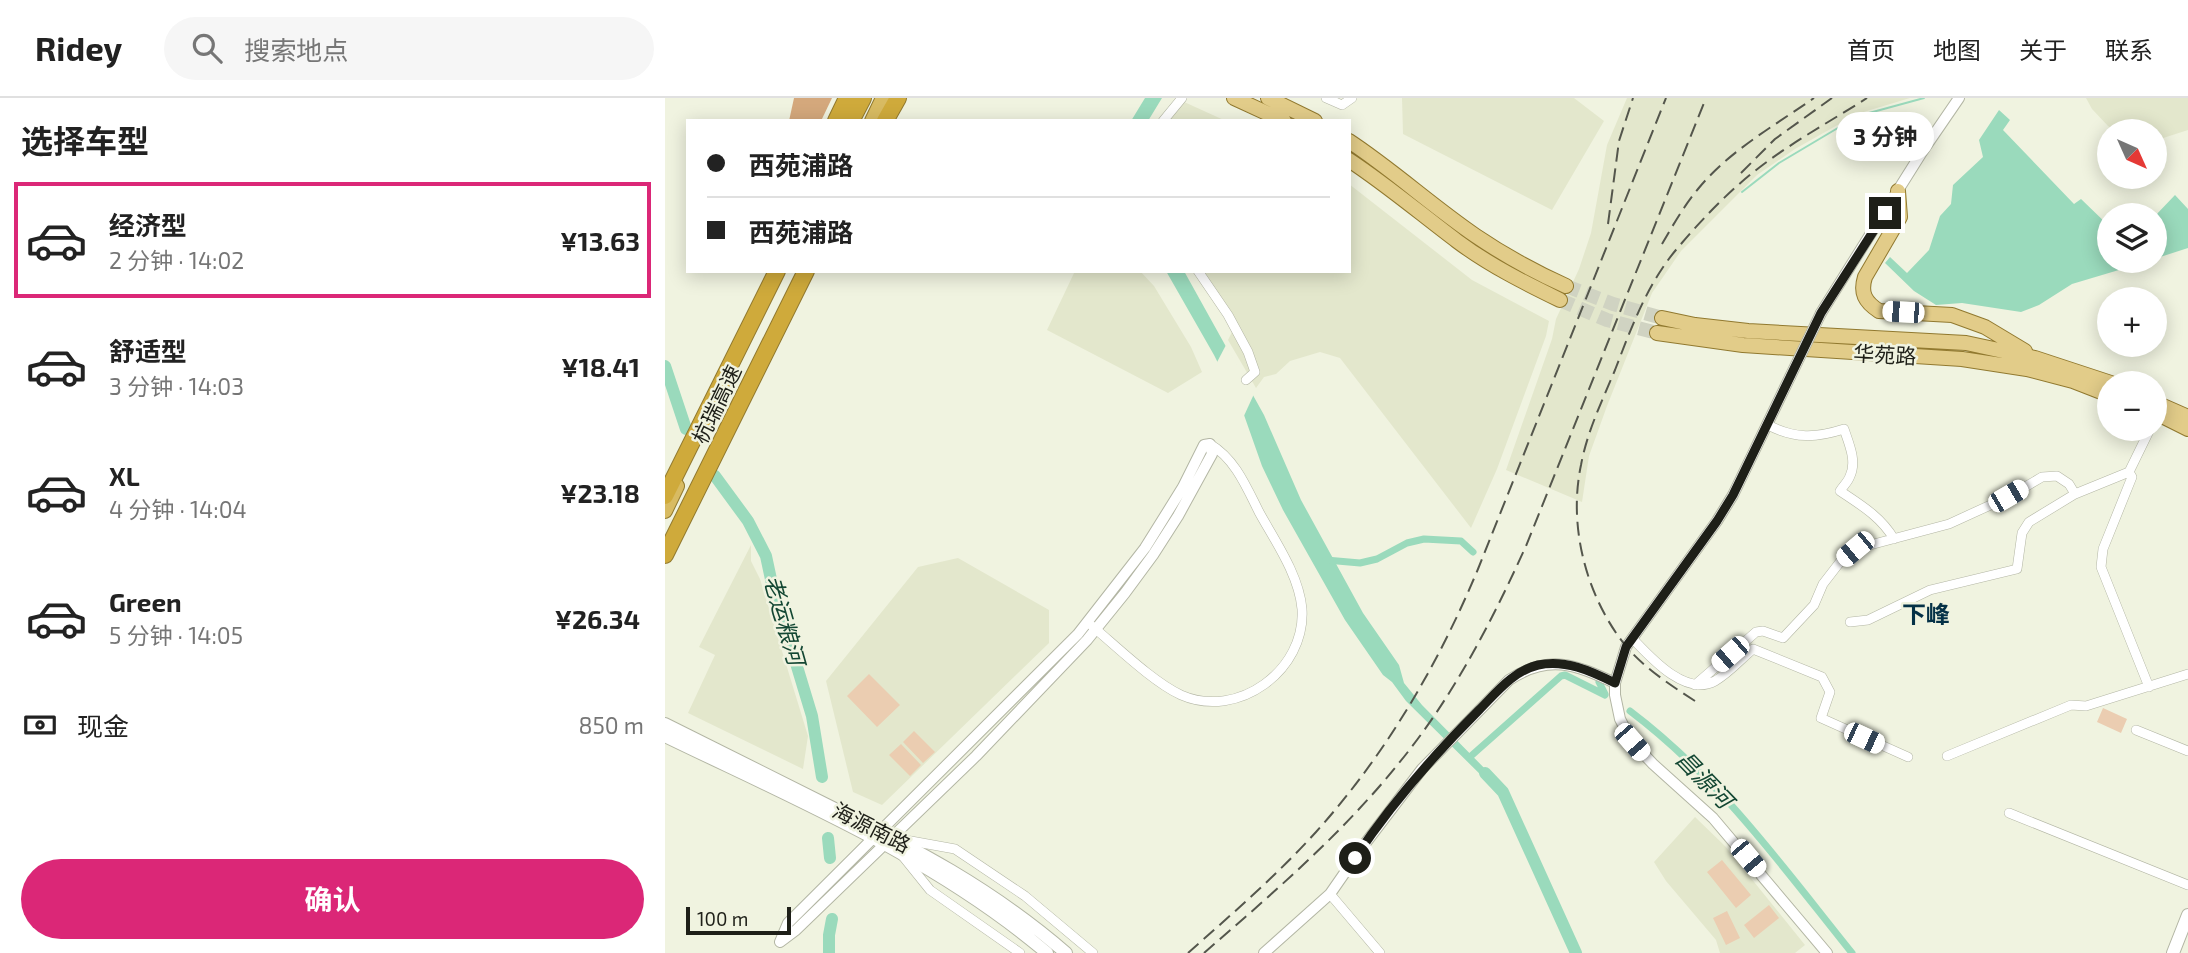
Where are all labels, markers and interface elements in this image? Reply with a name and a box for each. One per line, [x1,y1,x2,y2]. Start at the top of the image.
search box [164,17,654,80]
text: Ridey [35,28,122,68]
icon: search [188,29,226,67]
text: 搜索地点 [244,34,348,65]
text: 首页 [1847,35,1895,64]
text: 地图 [1933,35,1981,64]
text: 关于 [2019,35,2067,64]
text: 联系 [2105,35,2153,64]
callout: 3 分钟 [1836,111,1934,160]
north arrow [2097,119,2167,189]
map controls [2097,119,2167,441]
text: 选择车型 [21,121,149,159]
text: 3 分钟 [1853,122,1917,150]
text: 西苑浦路 [749,149,853,180]
route end [1869,197,1901,229]
button: layers [2097,203,2167,273]
icon: car [25,209,88,272]
text: 经济型 [109,209,187,240]
text: 西苑浦路 [749,216,853,247]
text: ¥13.63 [560,225,640,256]
text: 2 分钟 · 14:02 [109,246,244,274]
button: + [2097,287,2167,357]
car [1882,300,1925,324]
icon: car [25,335,88,398]
text: 舒适型 [109,335,187,366]
street label: 华苑路 [1853,340,1917,368]
text: ¥18.41 [561,351,640,382]
street label: 杭瑞高速 [686,361,746,447]
button: − [2097,371,2167,441]
text: 3 分钟 · 14:03 [109,372,244,400]
text: XL [109,460,140,491]
icon: car [25,461,88,524]
car [1985,476,2032,516]
text: ¥23.18 [560,477,640,508]
text: 4 分钟 · 14:04 [109,495,247,523]
car [1833,527,1878,571]
water label: 老运粮河 [759,572,812,672]
text: Green [109,586,182,617]
icon: car [25,587,88,650]
district label: 下峰 [1902,599,1950,628]
text: ¥26.34 [555,603,640,634]
text: 5 分钟 · 14:05 [109,621,243,649]
car [1708,632,1753,676]
icon: cash [21,706,59,744]
text: 现金 [77,710,129,741]
text: 850 m [579,711,644,739]
car [1611,719,1654,765]
car [1841,720,1888,756]
water label: 昌源河 [1671,744,1742,816]
street label: 海源南路 [829,797,915,857]
car [1727,835,1770,881]
route start [1339,842,1371,874]
button: 确认 [21,859,644,939]
scale bar [686,904,791,936]
text: 100 m [697,907,748,930]

